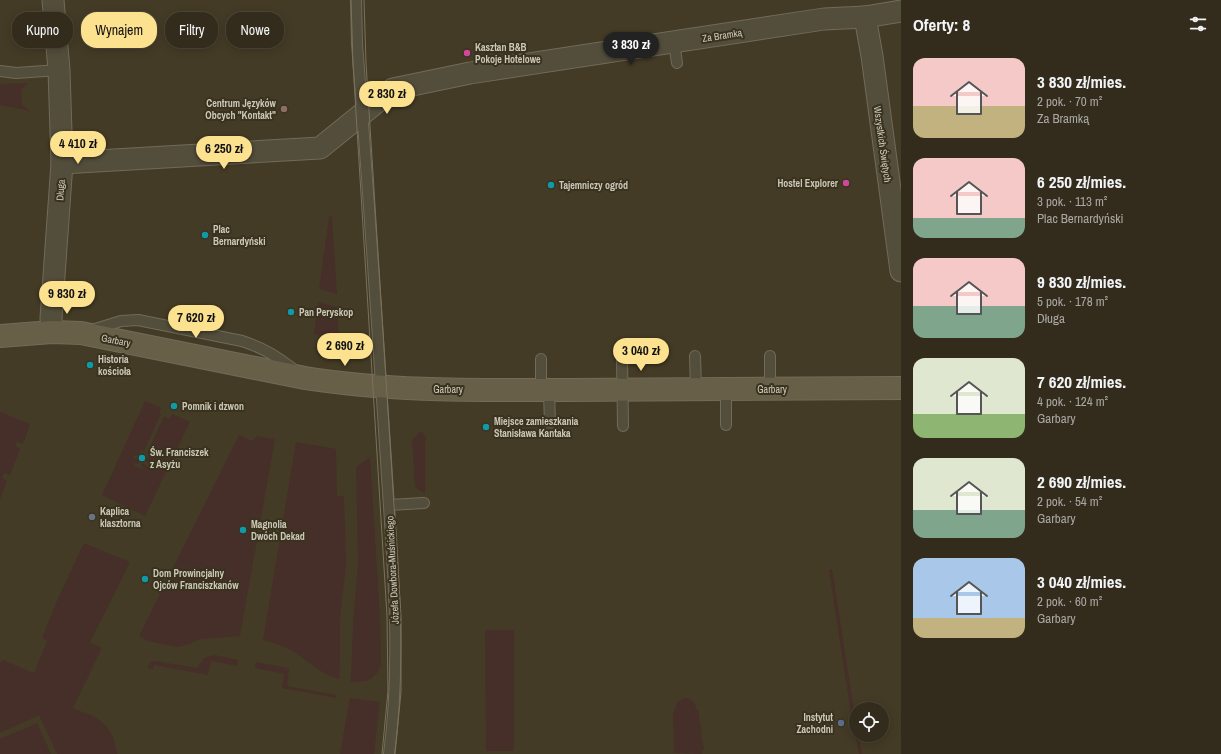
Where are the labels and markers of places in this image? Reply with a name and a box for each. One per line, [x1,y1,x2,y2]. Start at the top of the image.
pin: 3 830 zł [590,32,672,66]
place label: Kasztan B&B Pokoje Hotelowe [475,41,541,66]
marker: Kasztan B&B Pokoje Hotelowe [462,48,472,58]
pin: 2 830 zł [346,81,428,115]
place label: Centrum Języków Obcych "Kontakt" [205,97,277,122]
marker: Centrum Języków Obcych "Kontakt" [279,104,289,114]
pin: 4 410 zł [37,131,119,165]
pin: 6 250 zł [183,136,265,170]
place label: Hostel Explorer [777,177,839,190]
marker: Hostel Explorer [841,178,851,188]
place label: Tajemniczy ogród [559,179,628,192]
marker: Tajemniczy ogród [546,180,556,190]
place label: Plac Bernardyński [213,223,265,248]
marker: Plac Bernardyński [200,230,210,240]
pin: 9 830 zł [26,281,108,315]
pin: 7 620 zł [155,305,237,339]
place label: Pan Peryskop [299,306,353,319]
marker: Pan Peryskop [286,307,296,317]
pin: 2 690 zł [304,333,386,367]
pin: 3 040 zł [600,338,682,372]
place label: Historia kościoła [98,353,131,378]
marker: Historia kościoła [85,360,95,370]
place label: Pomnik i dzwon [182,400,244,413]
marker: Pomnik i dzwon [169,401,179,411]
place label: Miejsce zamieszkania Stanisława Kantaka [494,415,579,440]
marker: Miejsce zamieszkania Stanisława Kantaka [481,422,491,432]
place label: Św. Franciszek z Asyżu [150,446,209,471]
marker: Św. Franciszek z Asyżu [137,453,147,463]
place label: Kaplica klasztorna [100,505,141,530]
marker: Kaplica klasztorna [87,512,97,522]
place label: Magnolia Dwóch Dekad [251,518,305,543]
marker: Magnolia Dwóch Dekad [238,525,248,535]
place label: Dom Prowincjalny Ojców Franciszkanów [153,567,239,592]
marker: Dom Prowincjalny Ojców Franciszkanów [140,574,150,584]
place label: Instytut Zachodni [797,711,833,736]
marker: Instytut Zachodni [836,718,846,728]

